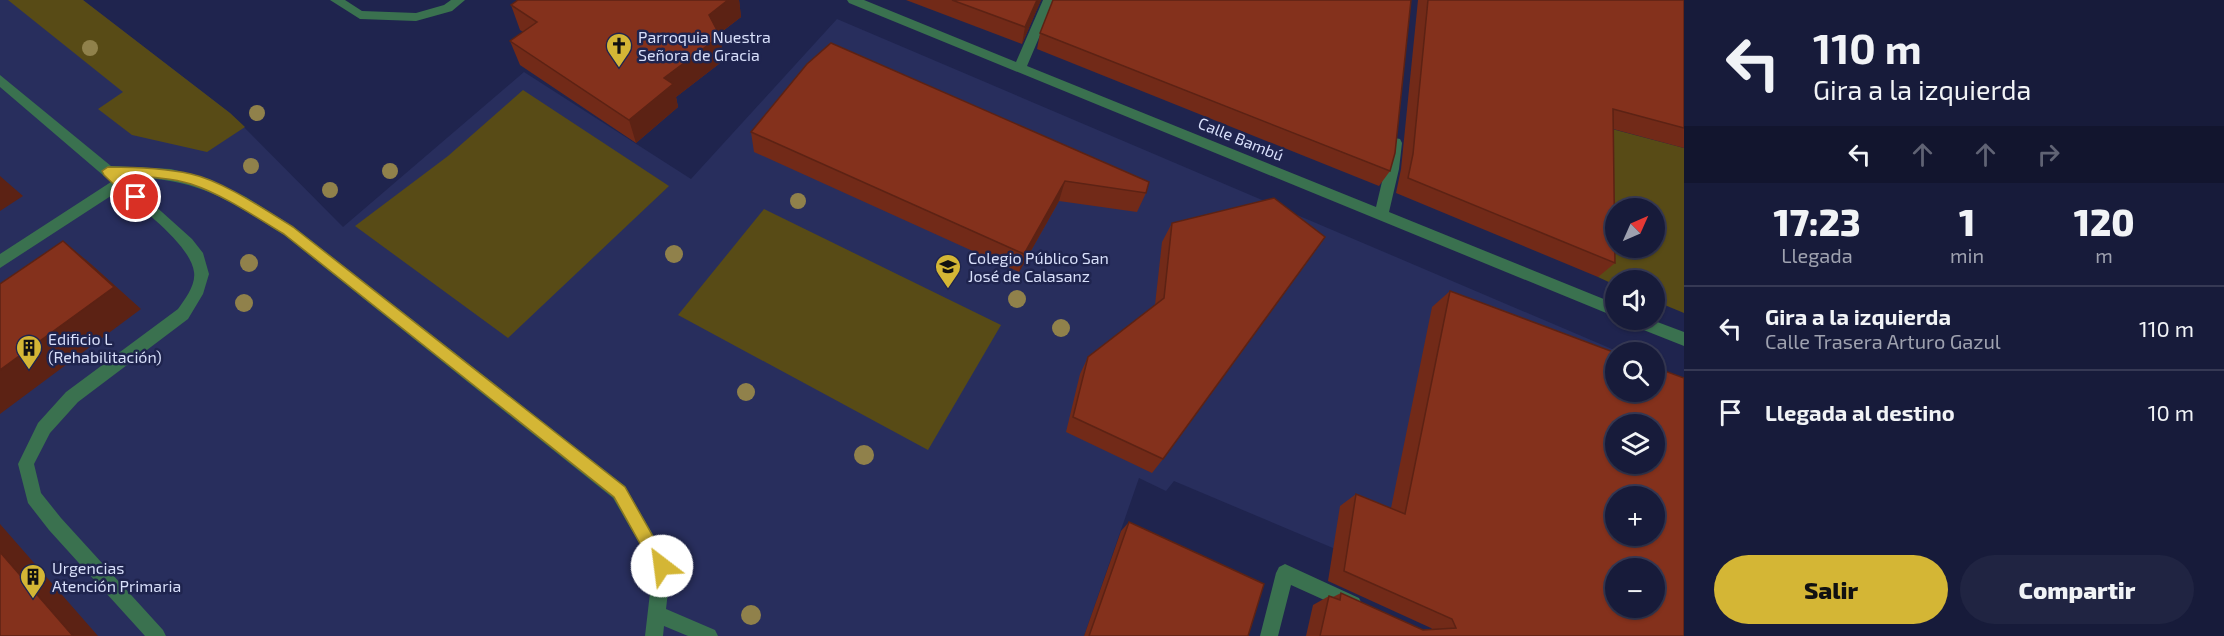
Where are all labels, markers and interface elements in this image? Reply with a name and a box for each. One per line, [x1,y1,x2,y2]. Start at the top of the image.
text: 110 m [1813,22,1922,72]
icon: left [1714,24,1792,102]
place label: Parroquia Nuestra Señora de Gracia [638,27,771,64]
church icon: Parroquia Nuestra Señora de Gracia [604,31,634,69]
text: Gira a la izquierda [1813,73,2031,105]
street label: Calle Bambú [1196,113,1287,164]
icon: left [1843,138,1876,171]
icon: ahead [1906,138,1939,171]
icon: ahead [1969,138,2002,171]
icon: right [2032,138,2065,171]
pin [110,171,161,222]
icon: arrive [119,180,152,213]
north arrow [1605,198,1665,258]
map controls [1605,198,1665,618]
text: 17:23 [1774,200,1861,243]
text: 1 [1959,200,1975,243]
text: 120 [2074,200,2134,243]
text: Llegada [1781,243,1853,267]
text: min [1950,243,1984,267]
text: m [2095,243,2113,267]
place label: Colegio Público San José de Calasanz [968,248,1109,285]
school or university icon: Colegio Público San José de Calasanz [933,252,963,290]
button: sound [1605,270,1665,330]
text: Gira a la izquierda [1765,303,1951,329]
icon: left [1714,312,1747,345]
text: 110 m [2139,315,2194,341]
place label: Edificio L (Rehabilitación) [48,329,162,366]
text: Calle Trasera Arturo Gazul [1765,329,2001,353]
building icon: Edificio L (Rehabilitación) [14,333,44,371]
button: search [1605,342,1665,402]
icon: arrive [1714,396,1747,429]
text: Llegada al destino [1765,399,1955,425]
text: 10 m [2148,399,2194,425]
button: layers [1605,414,1665,474]
button: + [1605,486,1665,546]
position arrow [630,534,694,598]
button: Salir [1714,555,1948,624]
button: Compartir [1960,555,2194,624]
place label: Urgencias Atención Primaria [52,558,181,595]
button: − [1605,558,1665,618]
building icon: Urgencias Atención Primaria [18,562,48,600]

